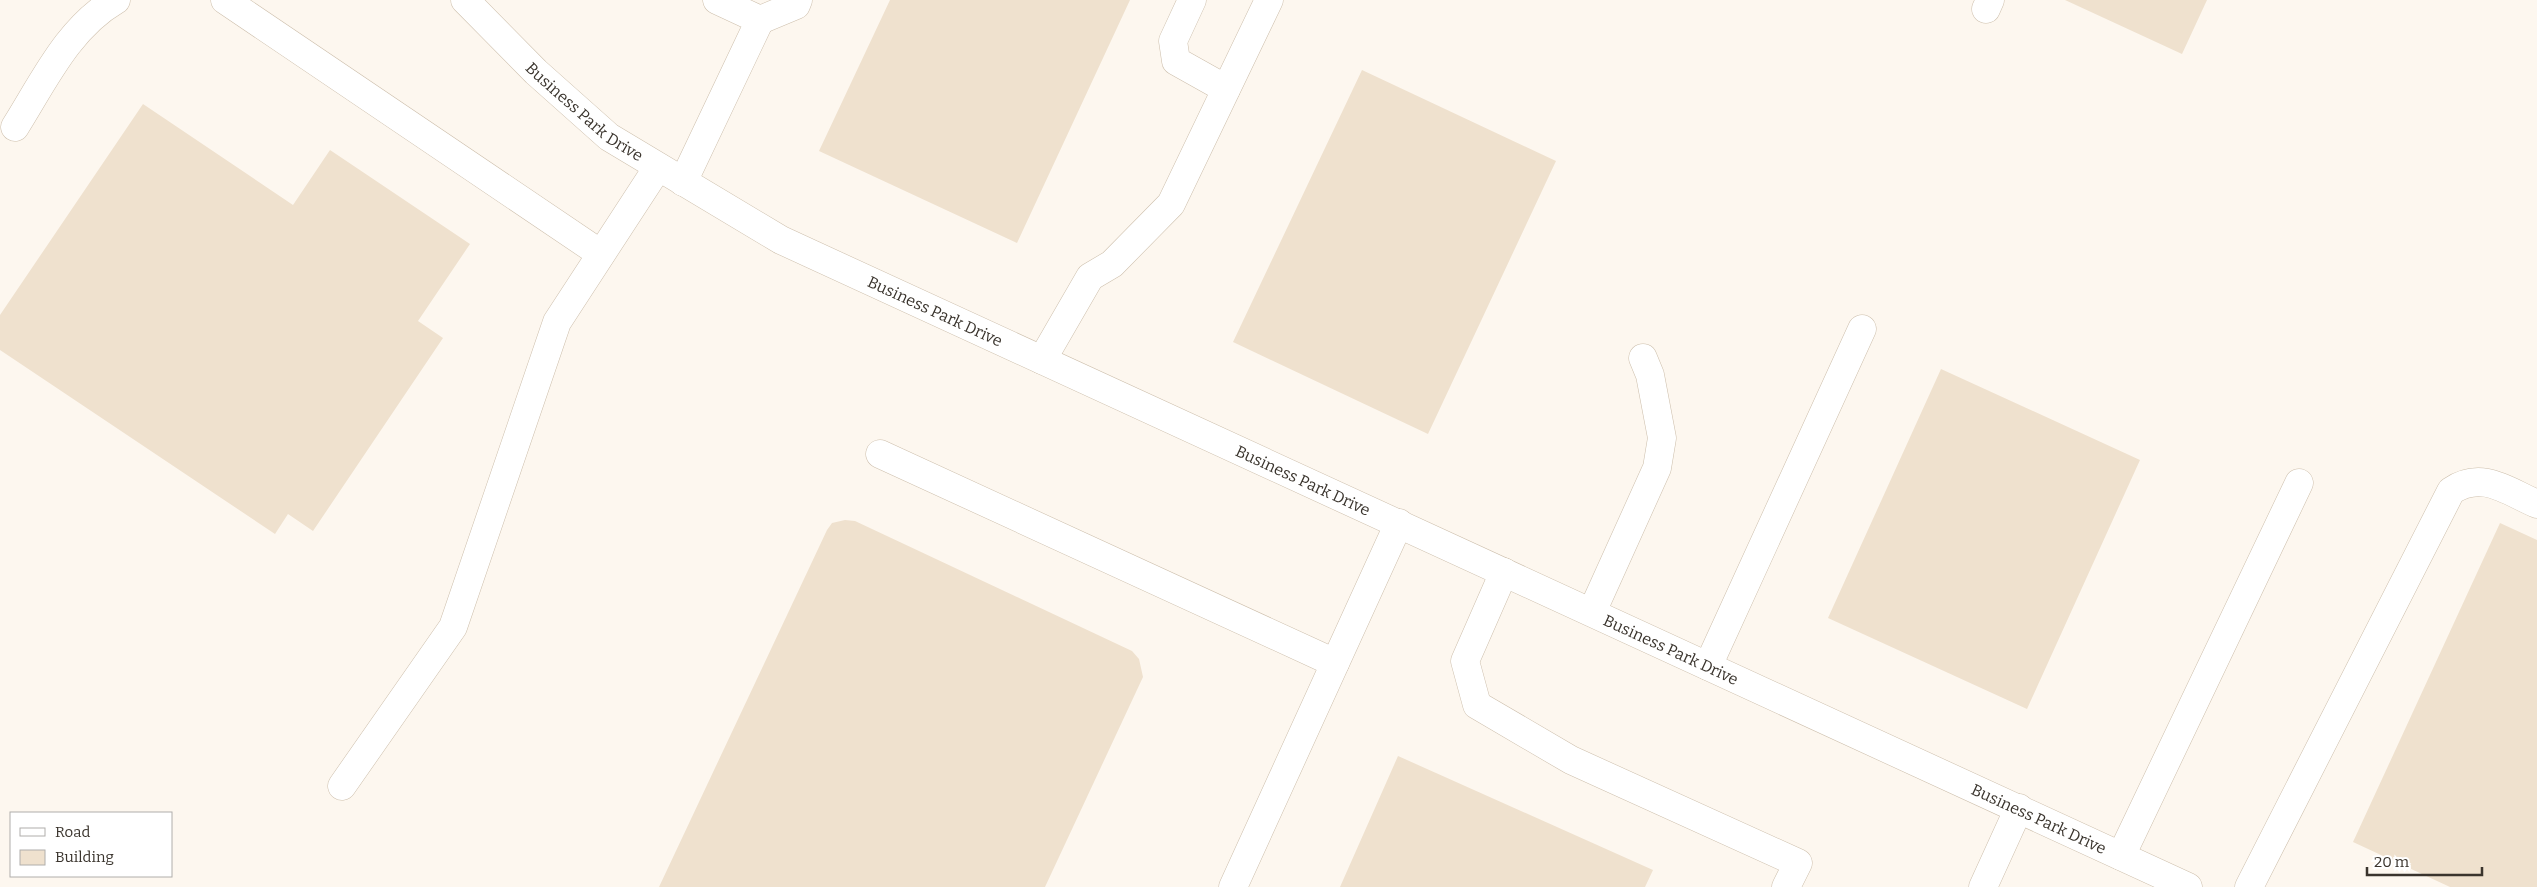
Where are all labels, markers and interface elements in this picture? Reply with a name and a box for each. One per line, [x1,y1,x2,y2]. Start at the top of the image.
street label: Business Park Drive [522,58,646,165]
street label: Business Park Drive [865,272,1005,351]
street label: Business Park Drive [1232,441,1373,520]
street label: Business Park Drive [1600,611,1741,689]
street label: Business Park Drive [1968,780,2109,858]
legend [10,812,172,877]
text: Road [55,823,90,841]
scale bar [2367,844,2482,876]
text: Building [55,848,114,866]
text: 20 m [2374,853,2410,871]

